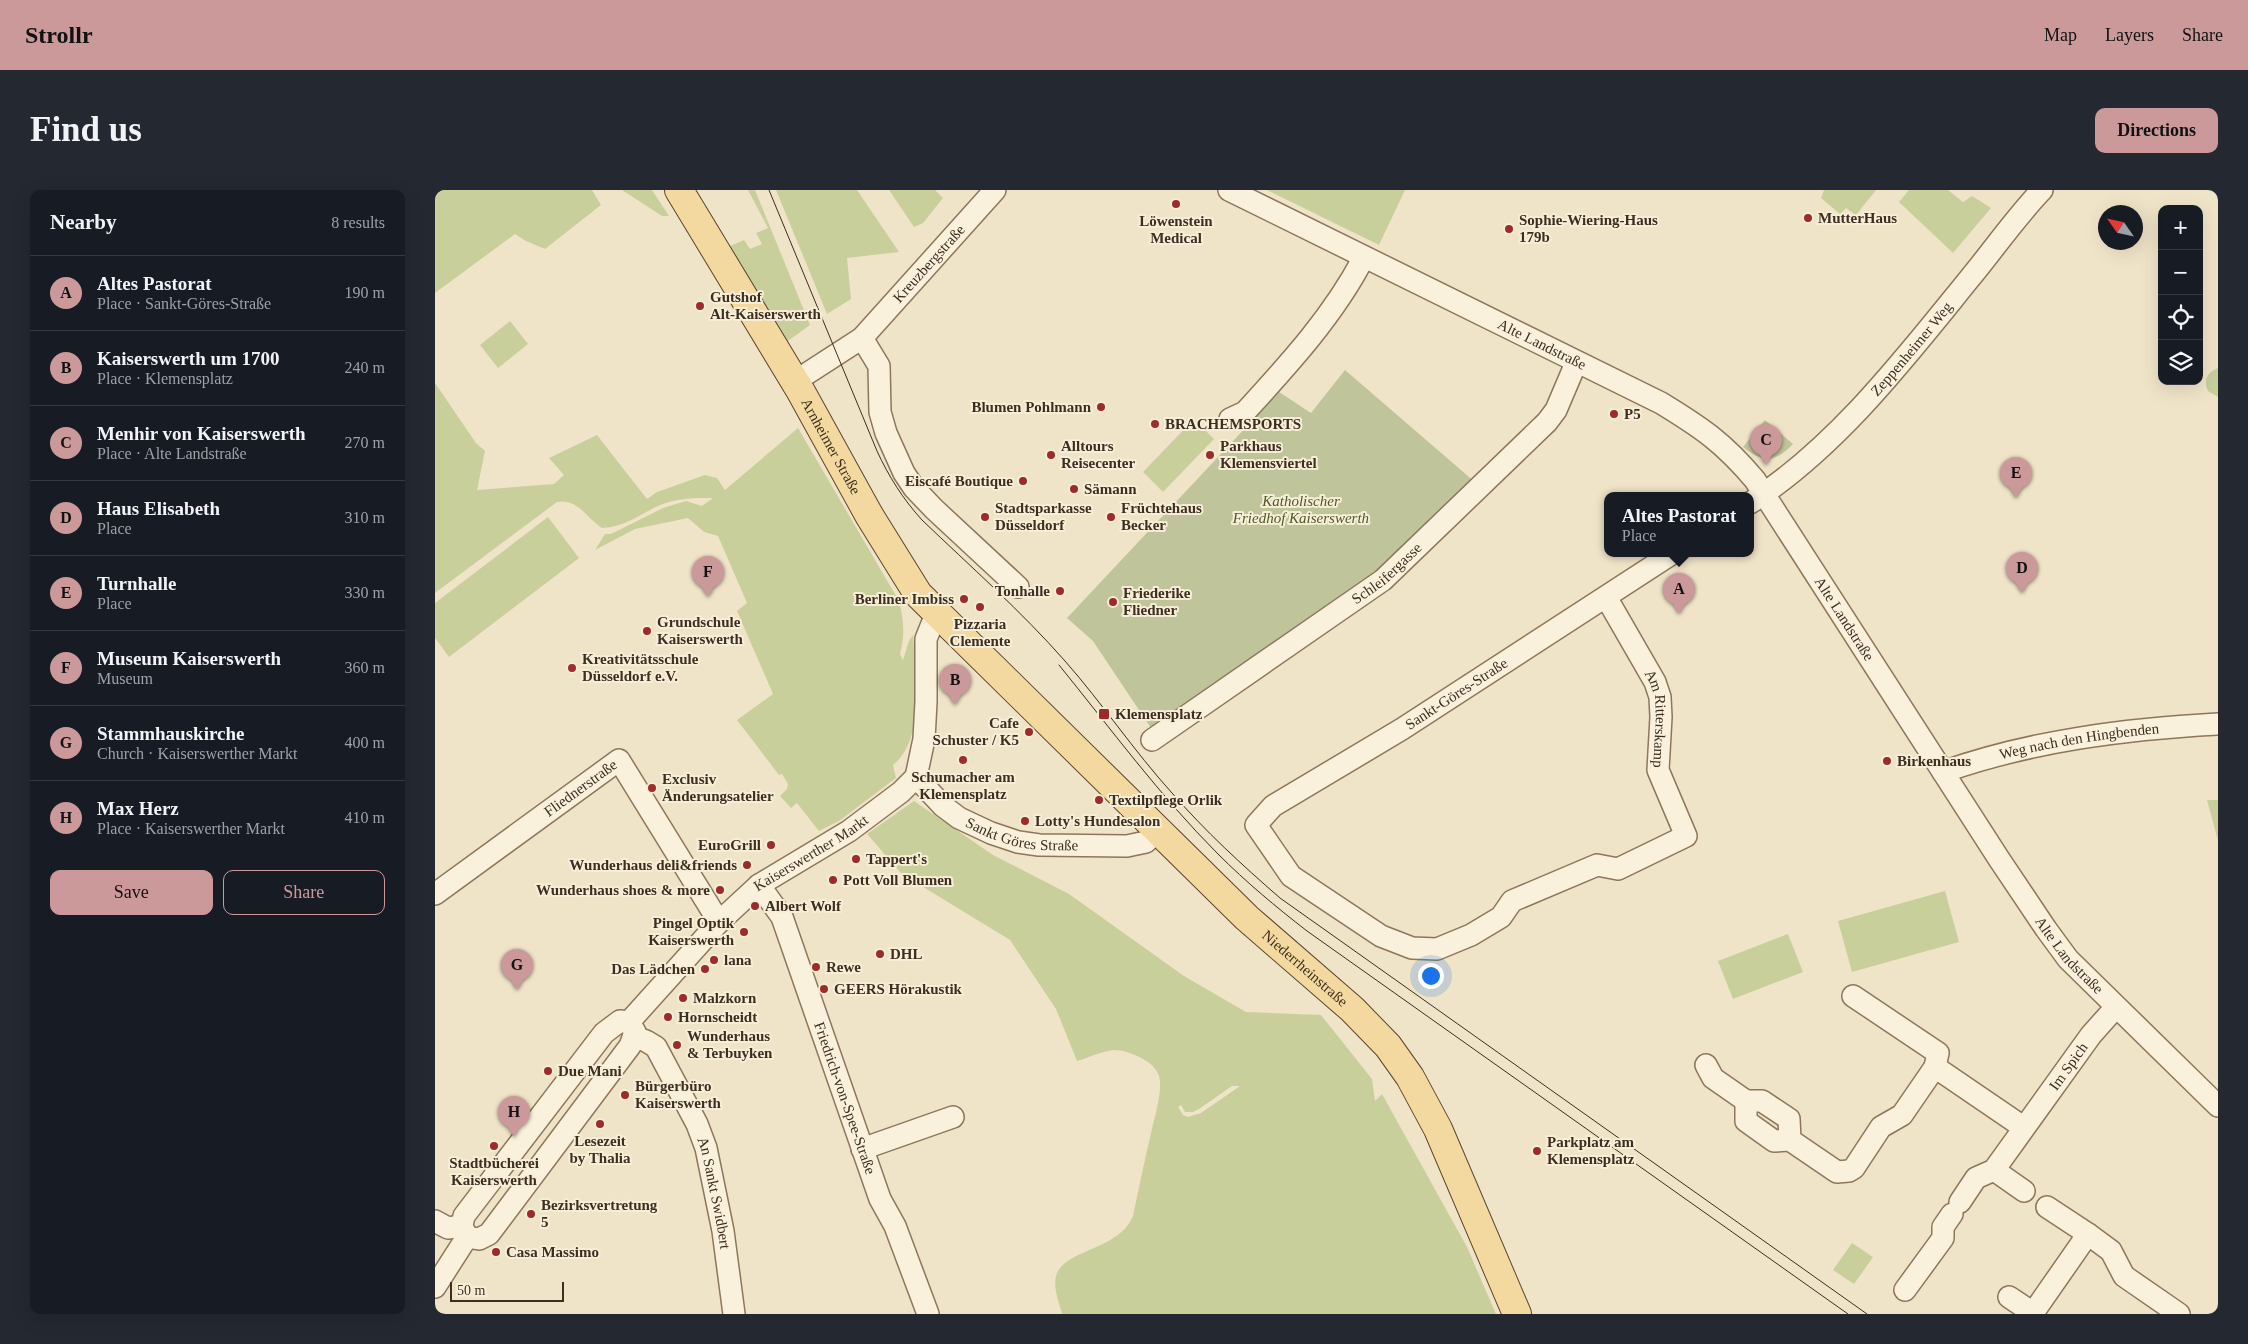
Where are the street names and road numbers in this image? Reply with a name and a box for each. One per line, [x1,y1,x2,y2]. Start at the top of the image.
street label: Kreuzbergstraße [890,221,968,306]
street label: Zeppenheimer Weg [1868,298,1956,399]
street label: Alte Landstraße [1495,316,1589,373]
street label: Arnheimer Straße [798,395,864,497]
street label: Schleifergasse [1349,539,1425,607]
street label: Alte Landstraße [1812,574,1877,664]
street label: Sankt-Göres-Straße [1402,655,1511,733]
street label: Am Ritterskamp [1642,667,1669,768]
street label: Weg nach den Hingbenden [1998,720,2160,763]
street label: Fliednerstraße [541,756,620,820]
street label: Kaiserswerther Markt [751,811,872,894]
street label: Sankt Göres Straße [963,814,1079,853]
street label: Alte Landstraße [2032,914,2107,997]
street label: Niederrheinstraße [1259,927,1351,1010]
street label: Friedrich-von-Spee-Straße [811,1020,879,1177]
street label: Im Spich [2046,1039,2091,1093]
street label: An Sankt Swidbert [695,1135,733,1251]

